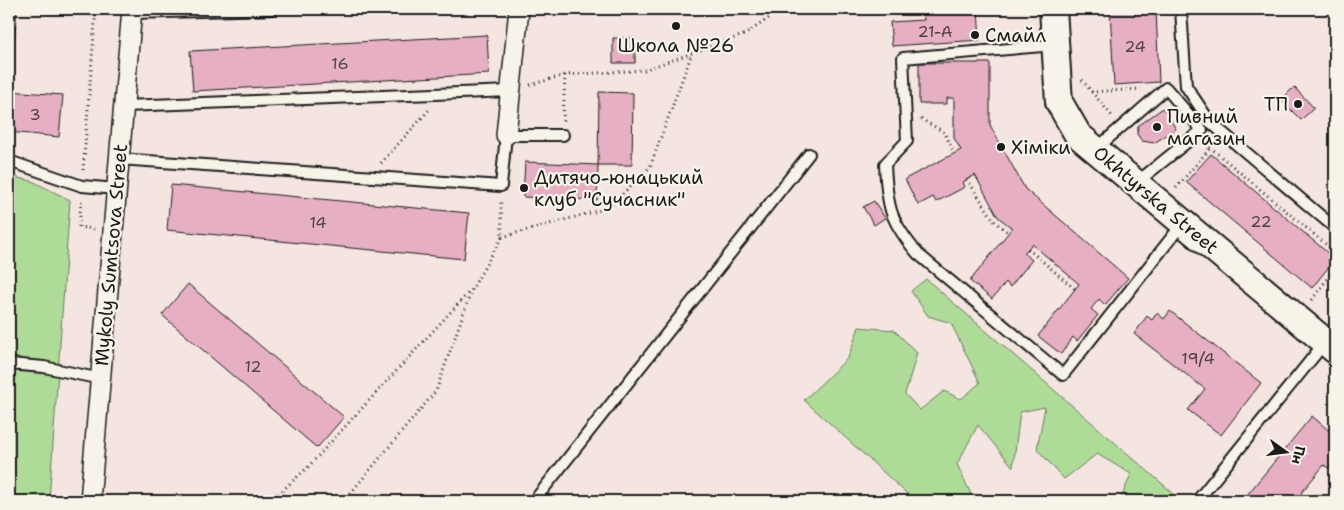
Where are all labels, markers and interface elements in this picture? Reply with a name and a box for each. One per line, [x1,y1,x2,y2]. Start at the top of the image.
marker: Школа №26 [670,20,682,32]
house number: 21-А [918,21,952,42]
place label: Смайл [985,23,1047,48]
marker: Смайл [969,29,981,41]
place label: Школа №26 [618,33,734,58]
house number: 24 [1124,36,1146,57]
house number: 16 [331,53,349,74]
place label: ТП [1264,92,1288,117]
marker: ТП [1292,98,1304,110]
house number: 3 [29,104,41,125]
place label: Пивний магазин [1167,104,1246,151]
marker: Пивний магазин [1151,121,1163,133]
place label: Хіміки [1011,135,1071,160]
street label: Okhtyrska Street [1088,140,1224,260]
marker: Хіміки [995,141,1007,153]
street label: Mykoly Sumtsova Street [89,143,133,367]
place label: Дитячо-юнацький клуб "Сучасник" [534,165,703,212]
marker: Дитячо-юнацький клуб "Сучасник" [518,182,530,194]
house number: 22 [1250,211,1272,232]
house number: 14 [309,212,327,233]
house number: 19/4 [1181,348,1215,369]
house number: 12 [244,356,262,377]
north arrow [1262,428,1312,478]
text: Пн [1288,444,1310,466]

